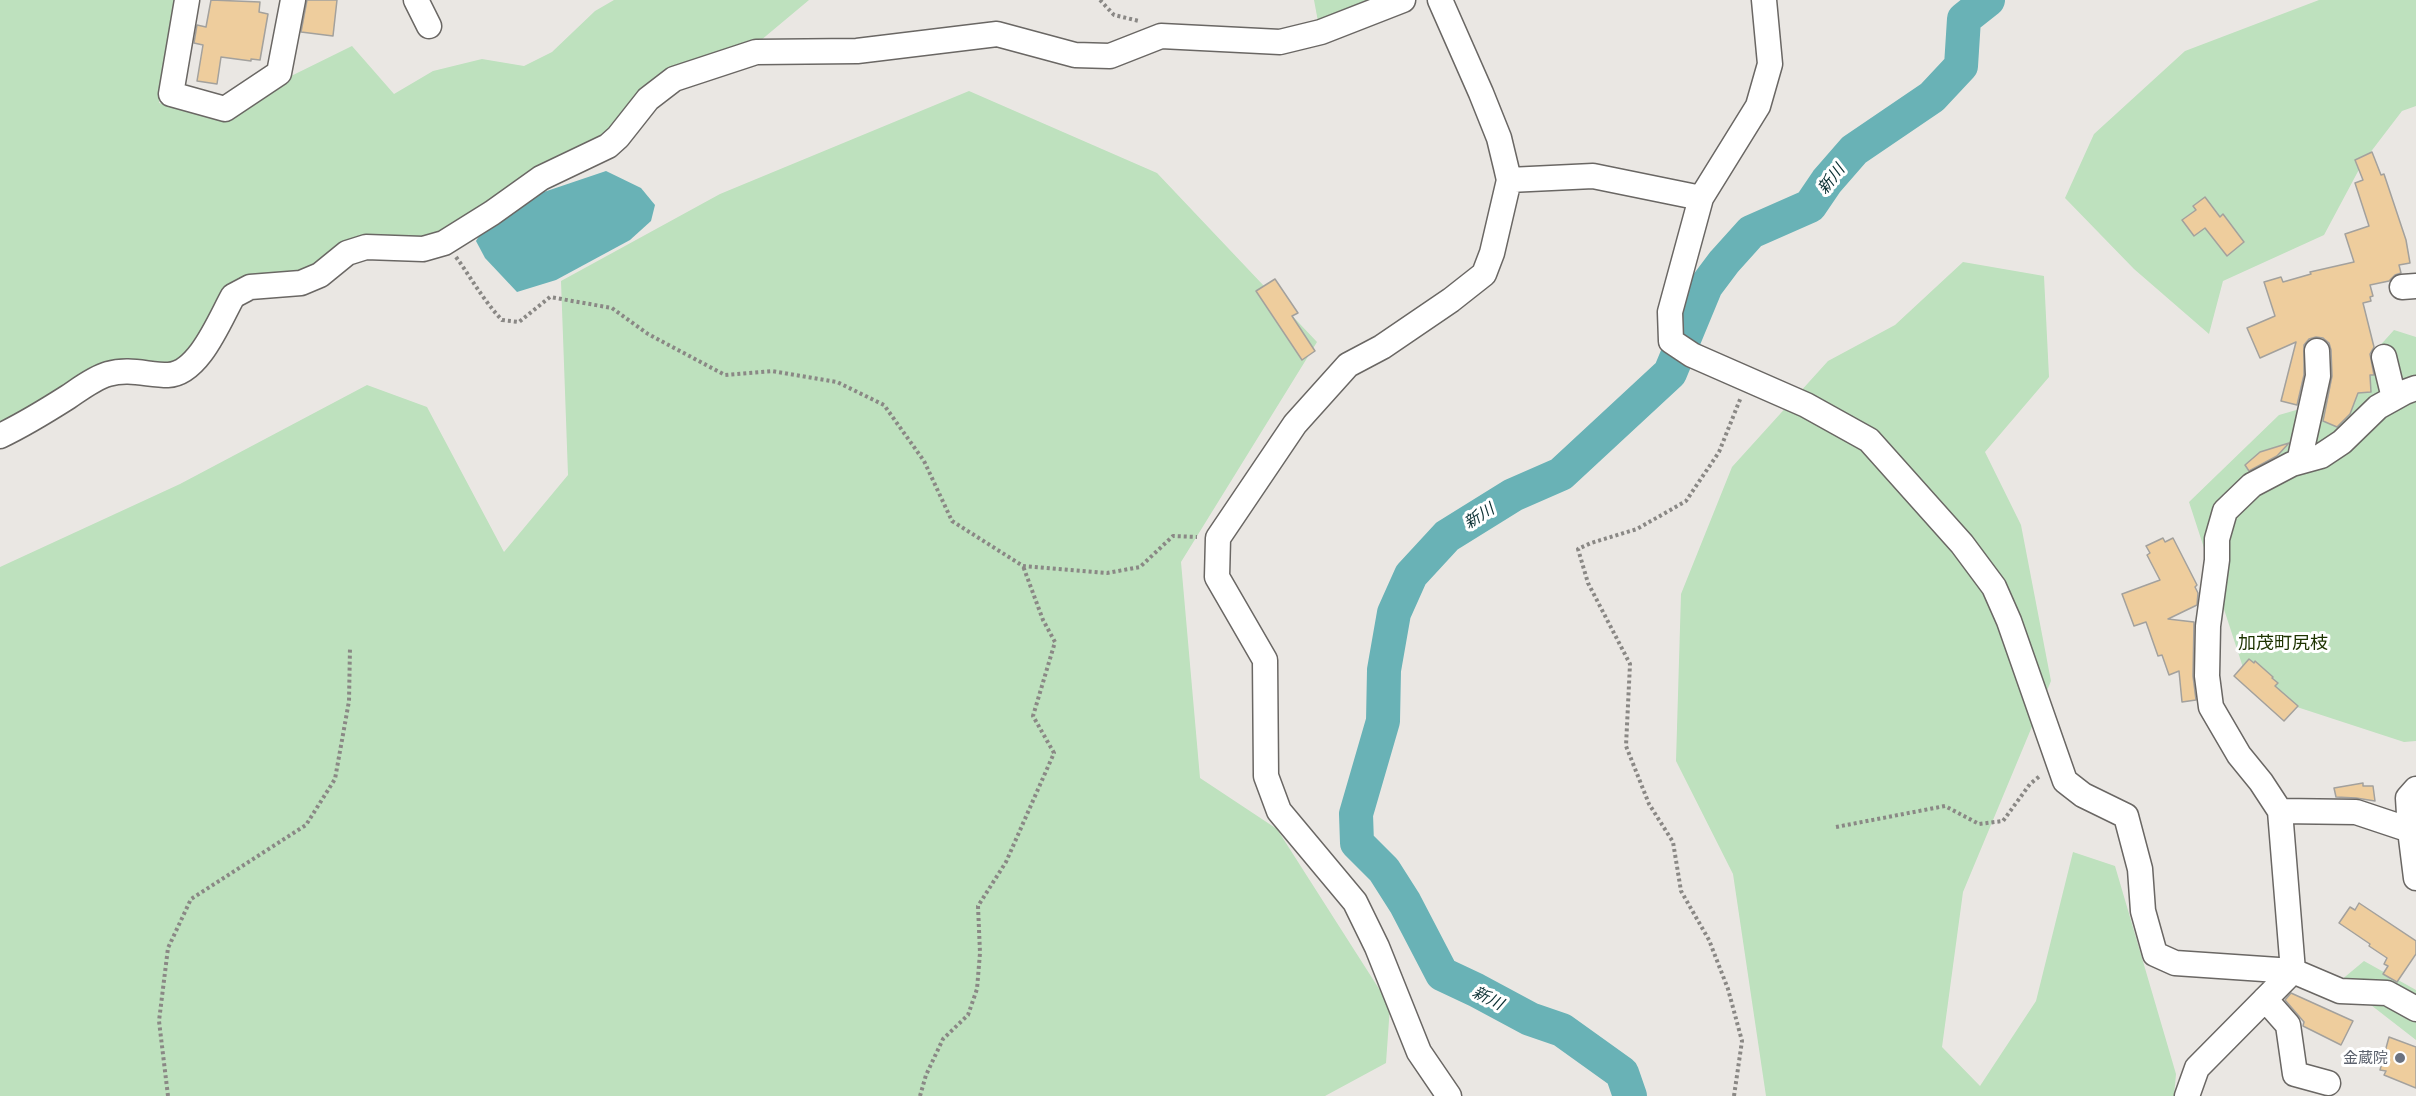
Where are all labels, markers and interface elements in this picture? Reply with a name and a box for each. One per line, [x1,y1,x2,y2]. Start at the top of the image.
water label: 新川 [1814,160,1848,198]
water label: 新川 [1460,499,1498,533]
district label: 加茂町尻枝 [2238,632,2328,654]
water label: 新川 [1469,982,1507,1014]
place label: 金蔵院 [2343,1049,2388,1067]
marker: 金蔵院 [2393,1051,2407,1065]

